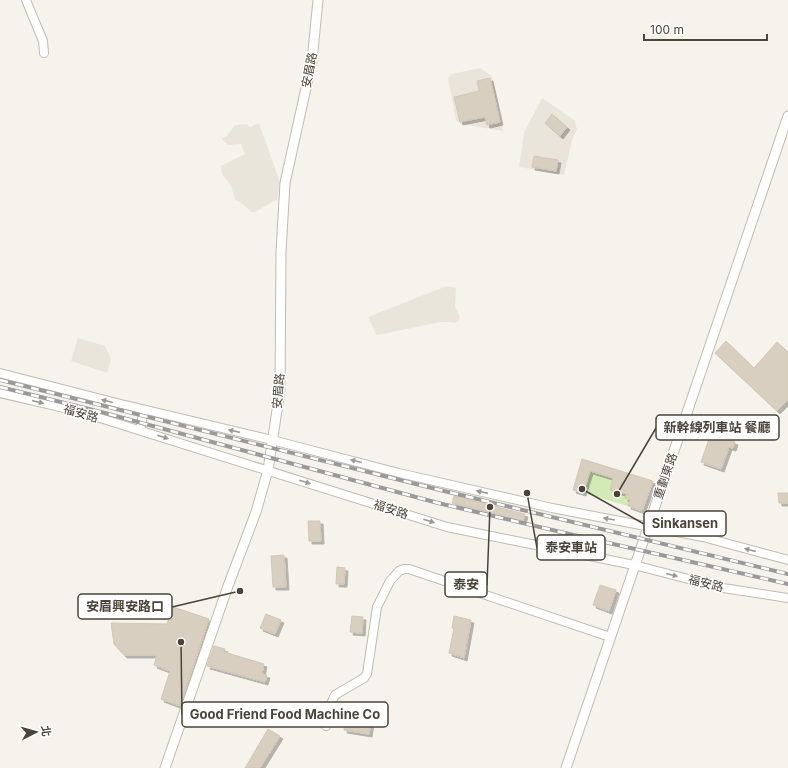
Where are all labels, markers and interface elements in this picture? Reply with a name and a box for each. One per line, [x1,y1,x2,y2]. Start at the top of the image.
scale bar [644,16,767,42]
text: 100 m [650,22,684,37]
street label: 安眉路 [298,51,320,89]
street label: 安眉路 [269,372,287,410]
one-way arrow [101,398,113,404]
one-way arrow [32,399,44,405]
street label: 福安路 [62,401,100,425]
callout: 新幹線列車站 餐廳 [656,415,779,440]
text: 新幹線列車站 餐廳 [663,419,771,435]
one-way arrow [228,428,240,434]
one-way arrow [157,434,169,440]
street label: 重劃東路 [650,451,680,501]
one-way arrow [350,458,362,464]
one-way arrow [300,479,312,485]
one-way arrow [476,489,488,495]
street label: 福安路 [372,496,410,522]
callout: Sinkansen [644,511,726,536]
text: Sinkansen [652,515,718,531]
one-way arrow [603,516,615,522]
one-way arrow [423,518,435,524]
callout: 泰安車站 [537,535,605,560]
text: 泰安車站 [545,539,597,555]
one-way arrow [744,547,756,553]
street label: 福安路 [687,571,725,595]
callout: 泰安 [445,572,487,597]
one-way arrow [666,572,678,578]
text: 泰安 [453,576,479,592]
callout: 安眉興安路口 [78,594,172,619]
text: 安眉興安路口 [86,598,164,614]
callout: Good Friend Food Machine Co [182,702,388,727]
text: Good Friend Food Machine Co [190,706,380,722]
north arrow [16,712,56,752]
text: 北 [38,725,53,737]

